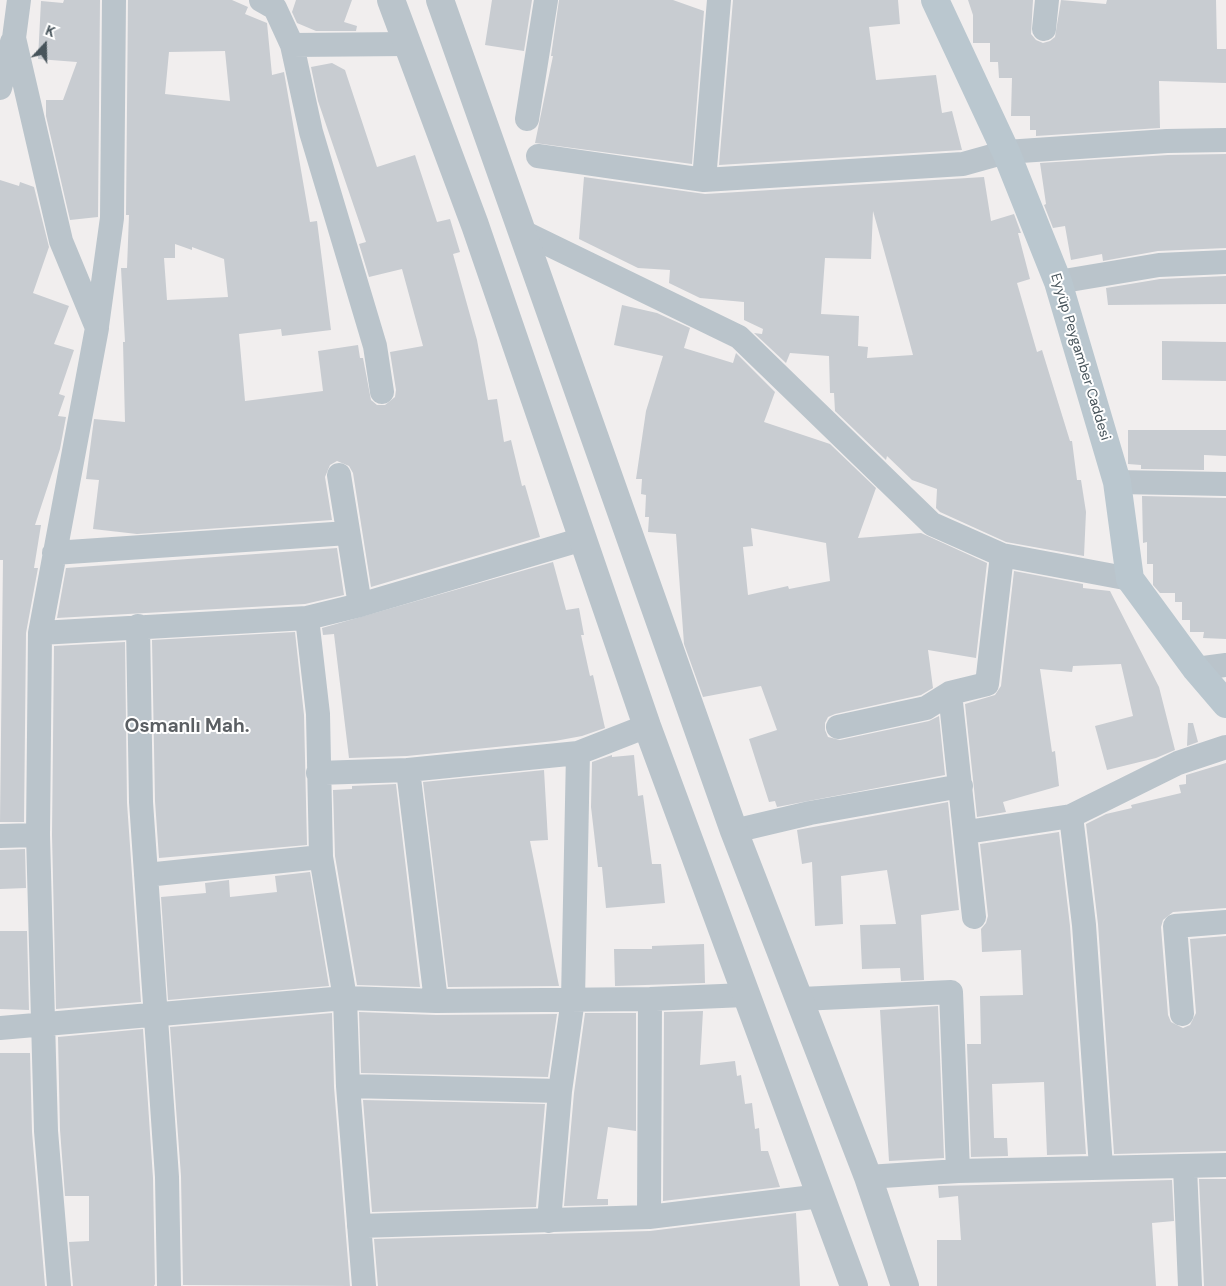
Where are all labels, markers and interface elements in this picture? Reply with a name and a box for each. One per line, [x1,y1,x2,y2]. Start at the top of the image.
north arrow [20,20,70,70]
text: K [43,21,58,41]
street label: Eyyüp Peygamber Caddesi [1047,271,1113,443]
district label: Osmanlı Mah. [125,716,249,738]

